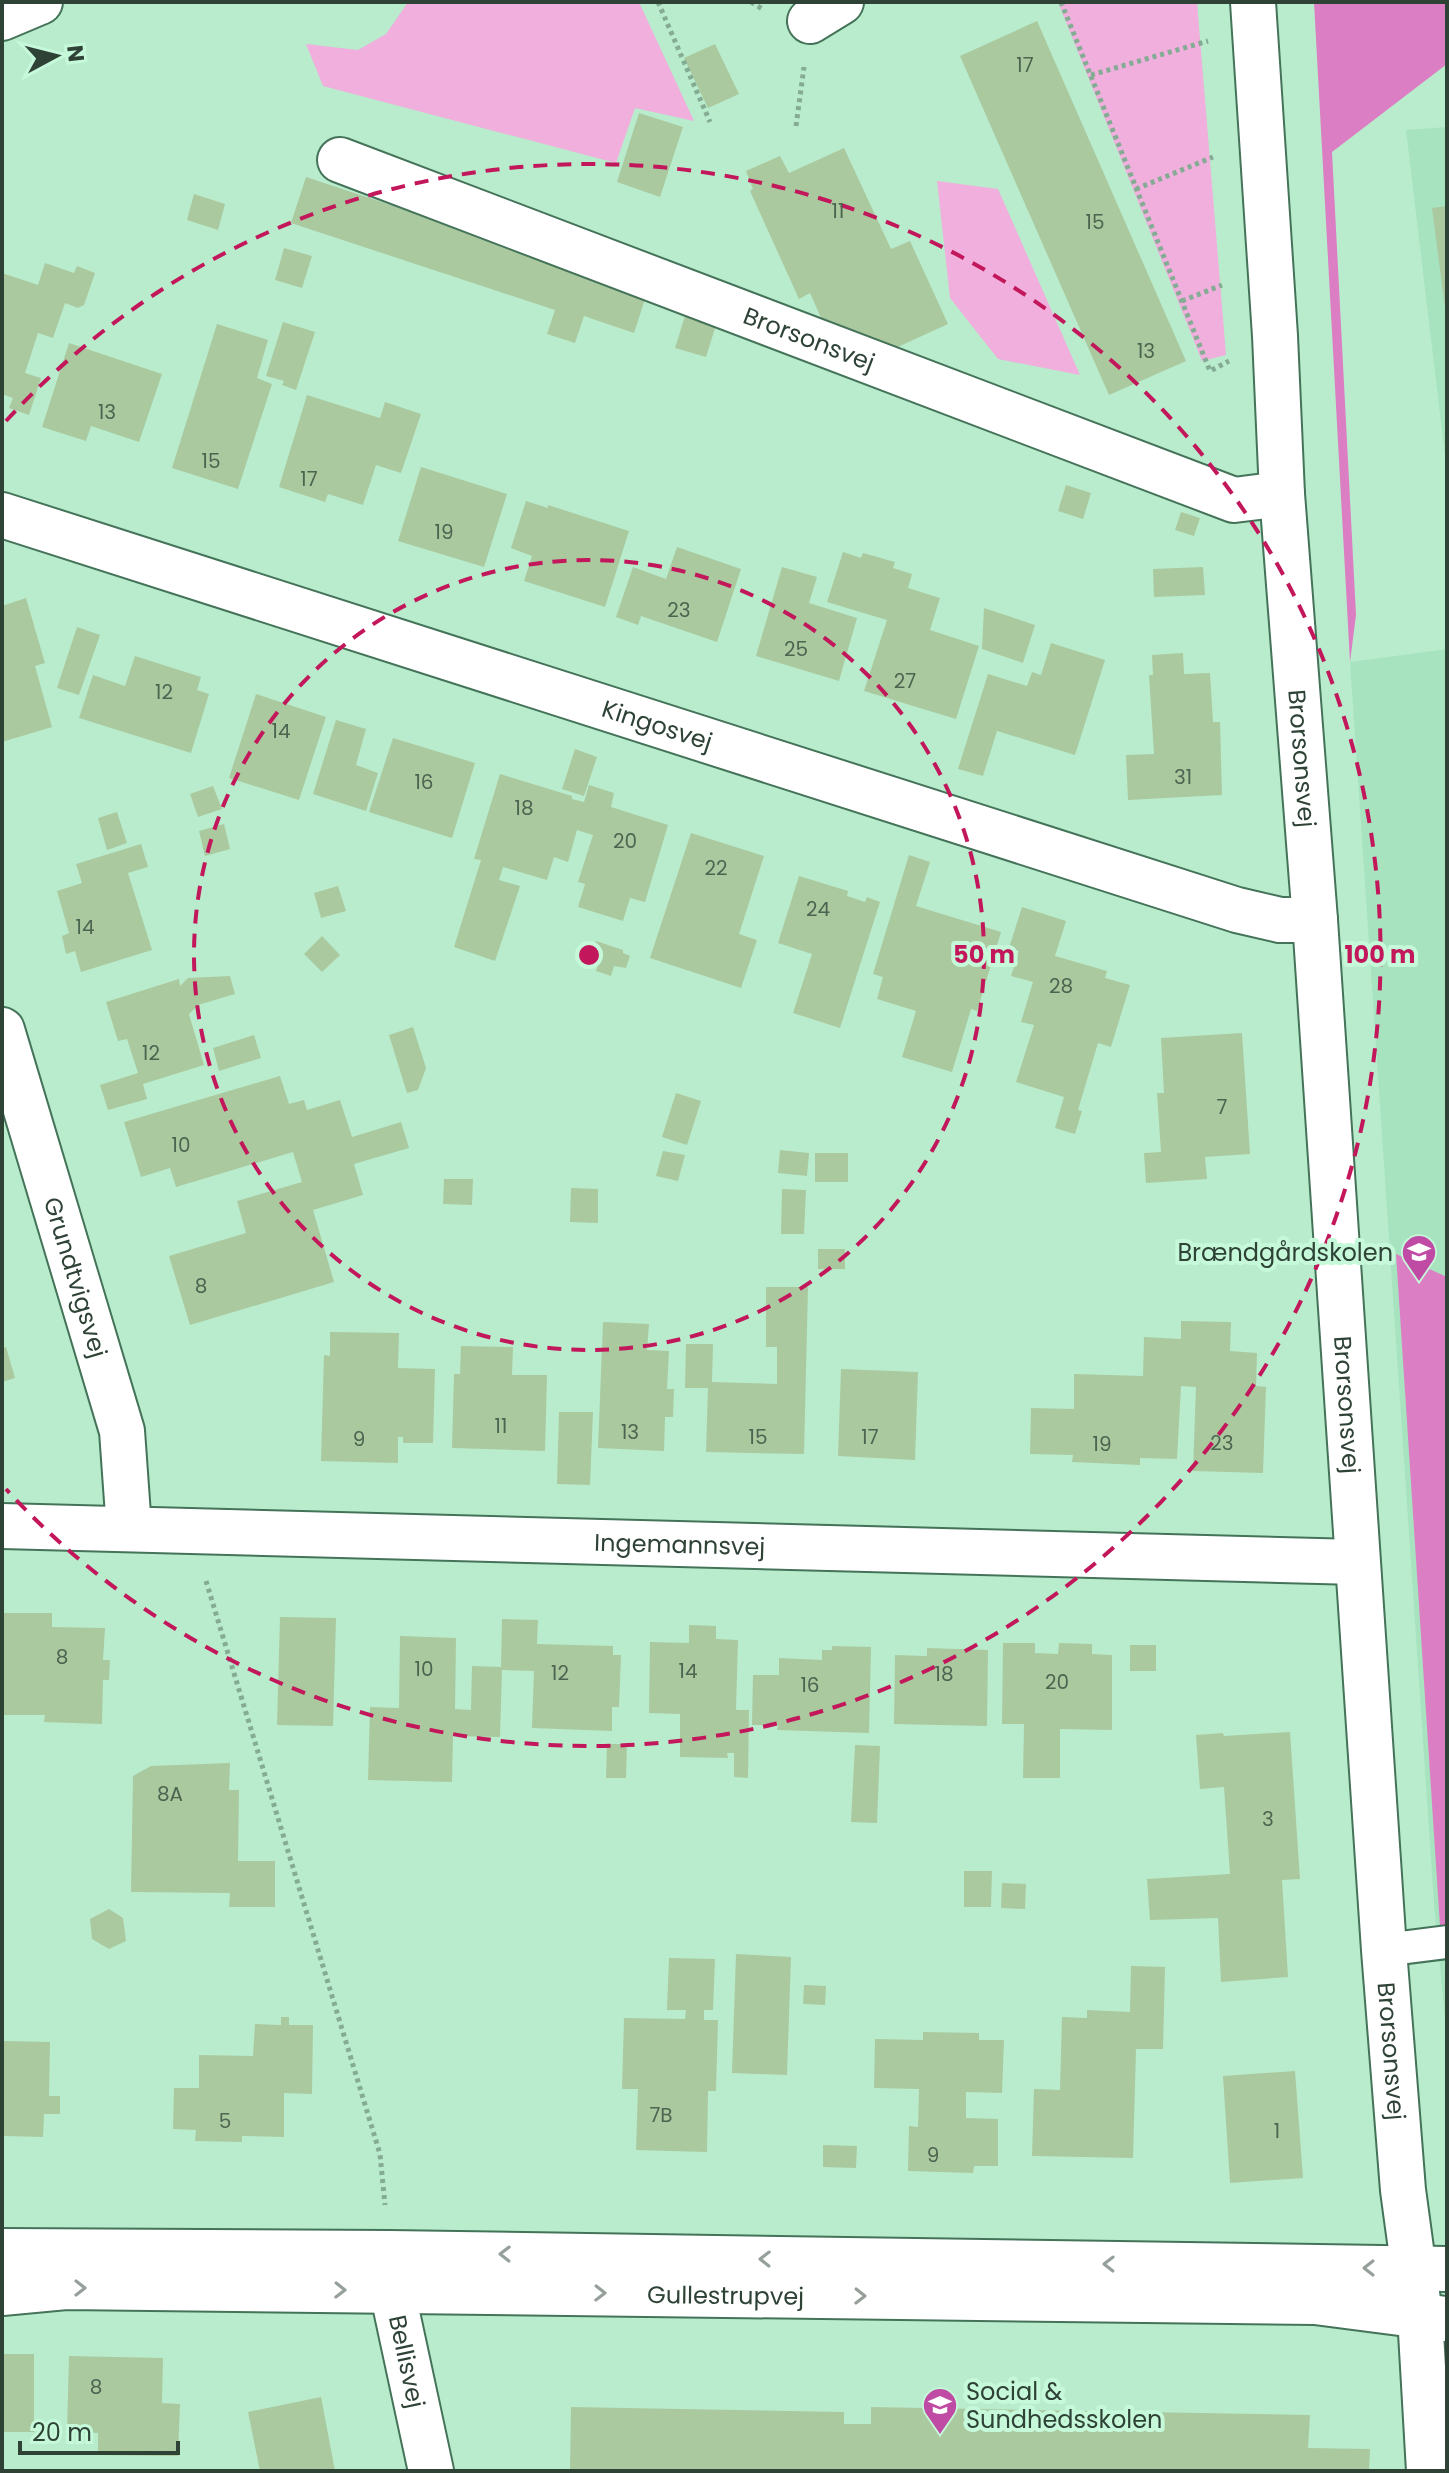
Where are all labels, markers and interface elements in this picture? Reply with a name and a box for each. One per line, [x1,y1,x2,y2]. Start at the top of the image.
north arrow [16,16,96,96]
text: N [59,44,92,64]
house number: 17 [1016,51,1034,79]
house number: 11 [832,197,844,225]
house number: 15 [1086,208,1104,236]
street label: Brorsonsvej [739,298,880,378]
house number: 13 [1137,337,1155,365]
house number: 13 [98,398,116,426]
house number: 15 [202,447,220,475]
house number: 17 [300,465,318,493]
house number: 19 [435,518,454,546]
house number: 23 [667,596,691,624]
house number: 25 [784,635,808,663]
house number: 27 [894,667,916,695]
house number: 12 [155,678,173,706]
street label: Brorsonsvej [1281,688,1324,828]
street label: Kingosvej [598,691,717,758]
house number: 14 [272,717,290,745]
house number: 31 [1174,763,1192,791]
house number: 16 [414,768,434,796]
house number: 18 [514,794,534,822]
house number: 20 [613,827,637,855]
house number: 22 [705,854,728,882]
house number: 24 [806,895,830,923]
house number: 14 [76,913,94,941]
text: 50 m [953,938,1015,971]
text: 100 m [1345,938,1415,971]
centre of rings [575,941,603,969]
house number: 28 [1049,972,1073,1000]
house number: 12 [142,1039,160,1067]
house number: 7 [1217,1093,1228,1121]
house number: 10 [172,1131,190,1159]
street label: Grundtvigsvej [36,1193,116,1361]
school or university icon: Brændgårdskolen [1400,1233,1438,1283]
place label: Brændgårdskolen [1177,1236,1393,1269]
house number: 8 [195,1272,207,1300]
street label: Brorsonsvej [1326,1335,1369,1475]
house number: 11 [495,1412,507,1440]
house number: 13 [621,1418,639,1446]
house number: 15 [749,1423,767,1451]
house number: 17 [861,1423,879,1451]
house number: 9 [353,1425,365,1453]
house number: 23 [1210,1429,1234,1457]
house number: 19 [1093,1430,1112,1458]
street label: Ingemannsvej [594,1525,766,1563]
house number: 8 [56,1643,68,1671]
house number: 10 [415,1655,433,1683]
house number: 14 [679,1657,697,1685]
house number: 12 [551,1659,569,1687]
house number: 18 [934,1660,954,1688]
house number: 20 [1045,1668,1069,1696]
house number: 16 [800,1671,820,1699]
house number: 8A [157,1780,183,1808]
house number: 3 [1262,1805,1274,1833]
street label: Brorsonsvej [1370,1981,1414,2121]
house number: 7B [649,2101,673,2129]
house number: 5 [219,2107,231,2135]
house number: 1 [1274,2117,1280,2145]
house number: 9 [927,2141,939,2169]
one-way arrow [498,2246,511,2263]
one-way arrow [758,2250,771,2267]
one-way arrow [1102,2255,1115,2273]
one-way arrow [1362,2259,1375,2277]
street label: Gullestrupvej [647,2277,804,2312]
one-way arrow [74,2279,87,2296]
one-way arrow [334,2281,347,2299]
one-way arrow [594,2284,607,2302]
one-way arrow [854,2287,867,2305]
street label: Bellisvej [381,2312,433,2411]
house number: 8 [90,2373,102,2401]
place label: Social & Sundhedsskolen [966,2375,1162,2436]
school or university icon: Social & Sundhedsskolen [921,2386,959,2436]
scale bar [20,2405,178,2455]
text: 20 m [32,2416,92,2449]

